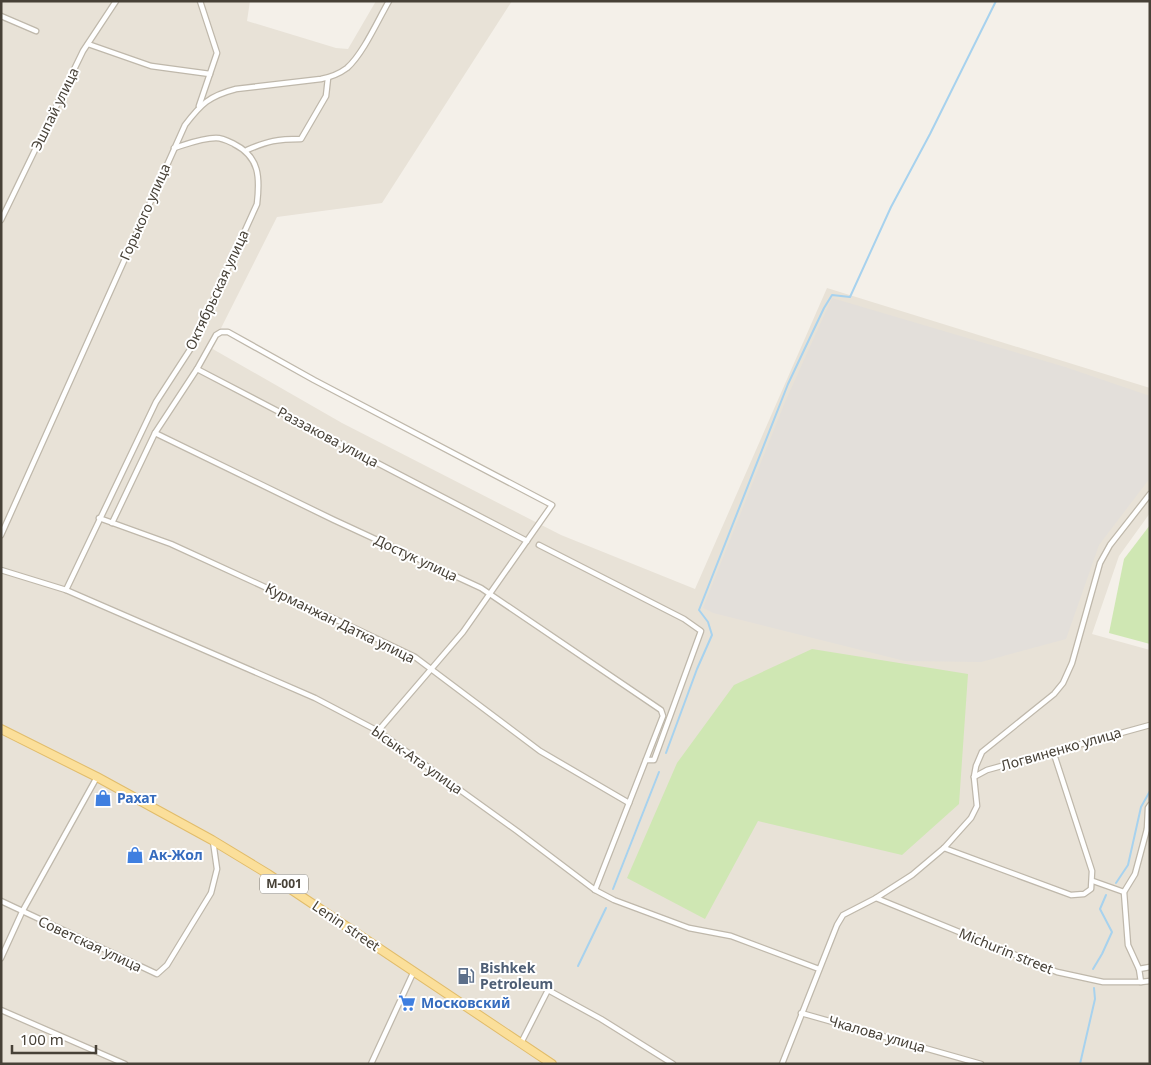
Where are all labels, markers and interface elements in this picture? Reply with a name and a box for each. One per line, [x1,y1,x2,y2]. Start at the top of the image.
street label: Эшпай улица [26,64,83,153]
street label: Горького улица [115,160,174,263]
street label: Октябрьская улица [180,227,253,353]
street label: Раззакова улица [274,402,382,471]
street label: Достук улица [371,530,461,585]
street label: Курманжан Датка улица [262,578,418,667]
street label: Ысык-Ата улица [368,721,467,798]
street label: Логвиненко улица [998,722,1123,775]
shop icon: Рахат [93,788,113,808]
place label: Рахат [117,788,157,807]
shop icon: Ак-Жол [125,845,145,865]
place label: Ак-Жол [149,845,203,864]
road number: М-001 [260,874,308,894]
street label: Lenin street [309,896,384,955]
street label: Советская улица [35,911,145,976]
street label: Michurin street [956,923,1056,978]
place label: Bishkek Petroleum [480,958,553,993]
fuel station icon: Bishkek Petroleum [456,966,476,986]
supermarket icon: Московский [397,993,417,1013]
place label: Московский [421,993,510,1012]
street label: Чкалова улица [827,1011,928,1056]
scale bar [12,1022,96,1054]
text: 100 m [20,1029,64,1049]

